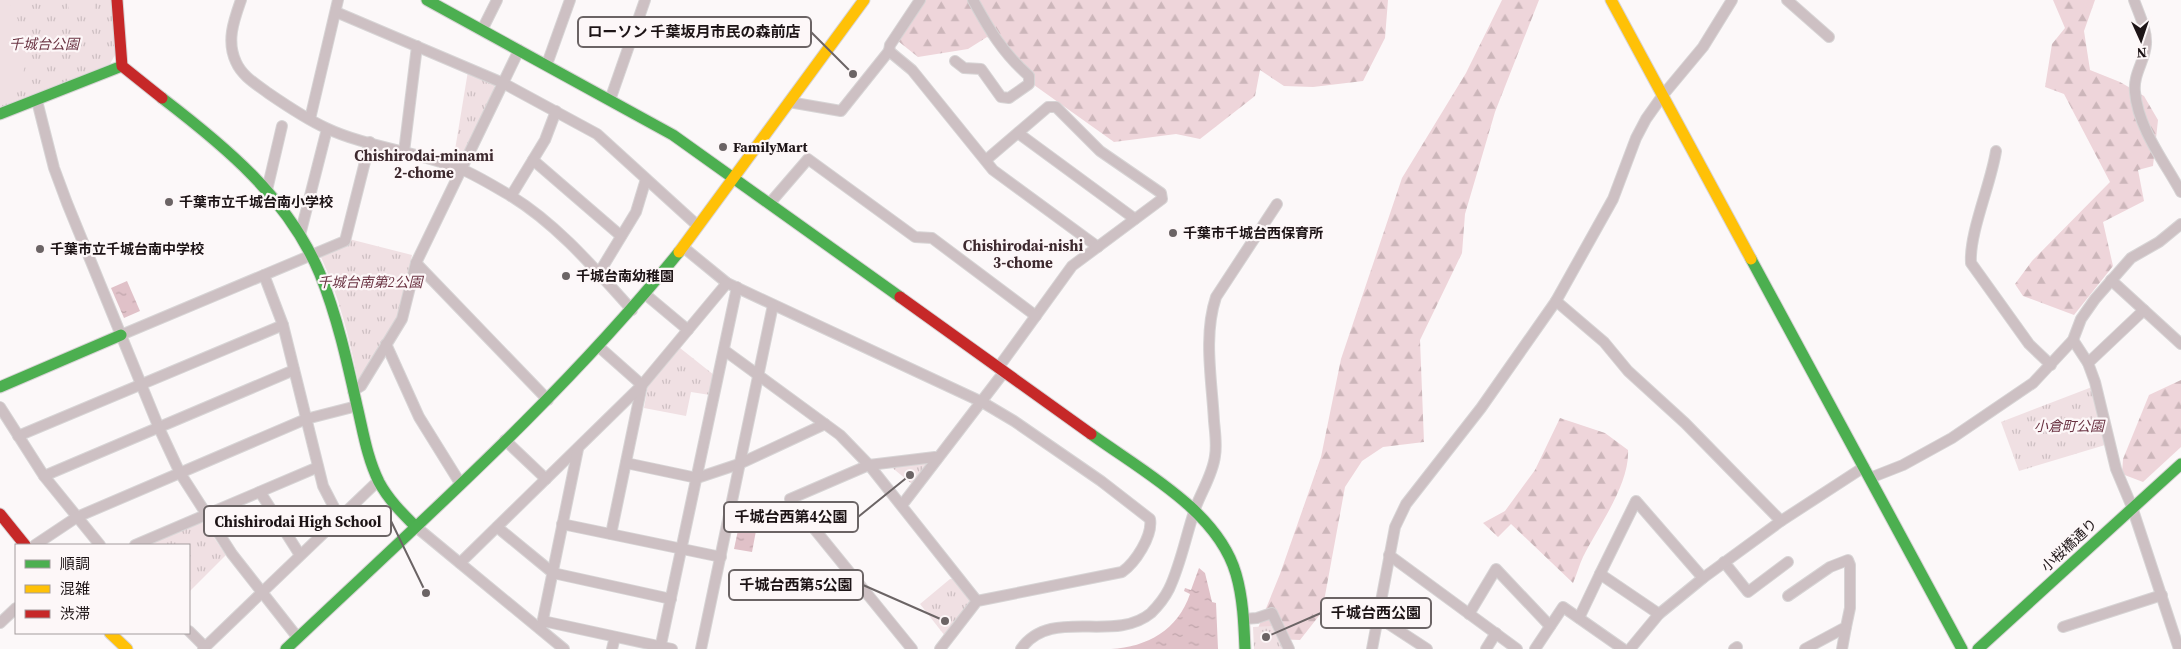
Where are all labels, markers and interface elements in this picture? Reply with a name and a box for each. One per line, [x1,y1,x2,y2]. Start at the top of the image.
north arrow [2116,15,2166,65]
callout: ローソン 千葉坂月市民の森前店 [578,17,811,47]
text: ローソン 千葉坂月市民の森前店 [587,21,801,42]
park label: 千城台公園 [9,34,81,54]
text: N [2136,43,2147,63]
place label: FamilyMart [733,137,809,157]
marker: FamilyMart [717,141,729,153]
district label: Chishirodai-minami 2-chome [354,145,494,183]
place label: 千葉市立千城台南小学校 [179,192,333,212]
marker: 千葉市立千城台南小学校 [163,196,175,208]
place label: 千葉市千城台西保育所 [1183,223,1323,243]
marker: 千葉市千城台西保育所 [1167,227,1179,239]
district label: Chishirodai-nishi 3-chome [963,235,1083,273]
place label: 千葉市立千城台南中学校 [50,239,204,259]
marker: 千葉市立千城台南中学校 [34,243,46,255]
place label: 千城台南幼稚園 [576,266,674,286]
marker: 千城台南幼稚園 [560,270,572,282]
park label: 千城台南第2公園 [317,272,425,292]
park label: 小倉町公園 [2034,416,2106,436]
callout: 千城台西第4公園 [724,502,858,532]
callout: Chishirodai High School [204,506,391,536]
text: 千城台西第4公園 [734,506,848,527]
text: Chishirodai High School [214,511,382,532]
street label: 小桜橋通り [2037,514,2101,576]
legend [15,544,190,634]
text: 順調 [60,553,90,574]
callout: 千城台西第5公園 [729,570,863,600]
text: 千城台西第5公園 [739,574,853,595]
text: 混雑 [60,578,90,599]
callout: 千城台西公園 [1321,598,1431,628]
text: 千城台西公園 [1331,602,1421,623]
text: 渋滞 [60,603,90,624]

